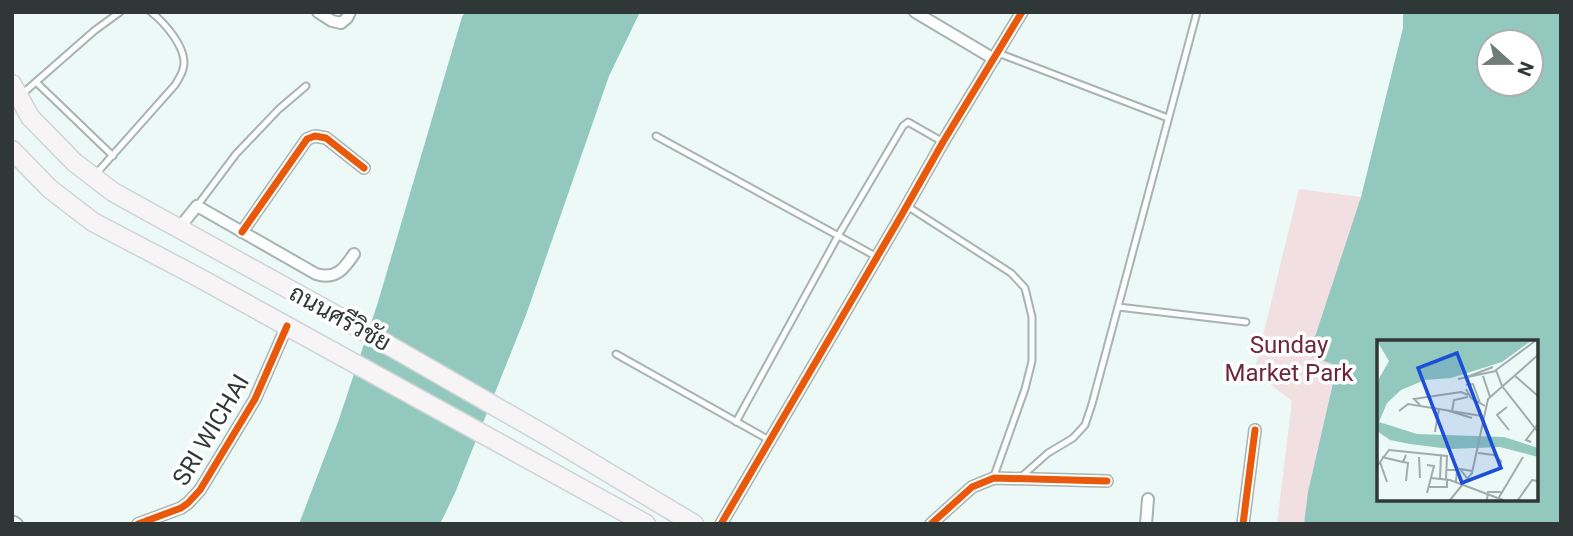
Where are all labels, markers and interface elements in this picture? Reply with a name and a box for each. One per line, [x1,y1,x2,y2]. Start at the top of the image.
north arrow [1475,28,1545,98]
text: N [1512,59,1539,79]
street label: ถนนศรีวิชัย [285,278,396,357]
park label: Sunday Market Park [1225,331,1354,387]
inset map [1377,340,1538,501]
street label: SRI WICHAI [167,369,255,491]

